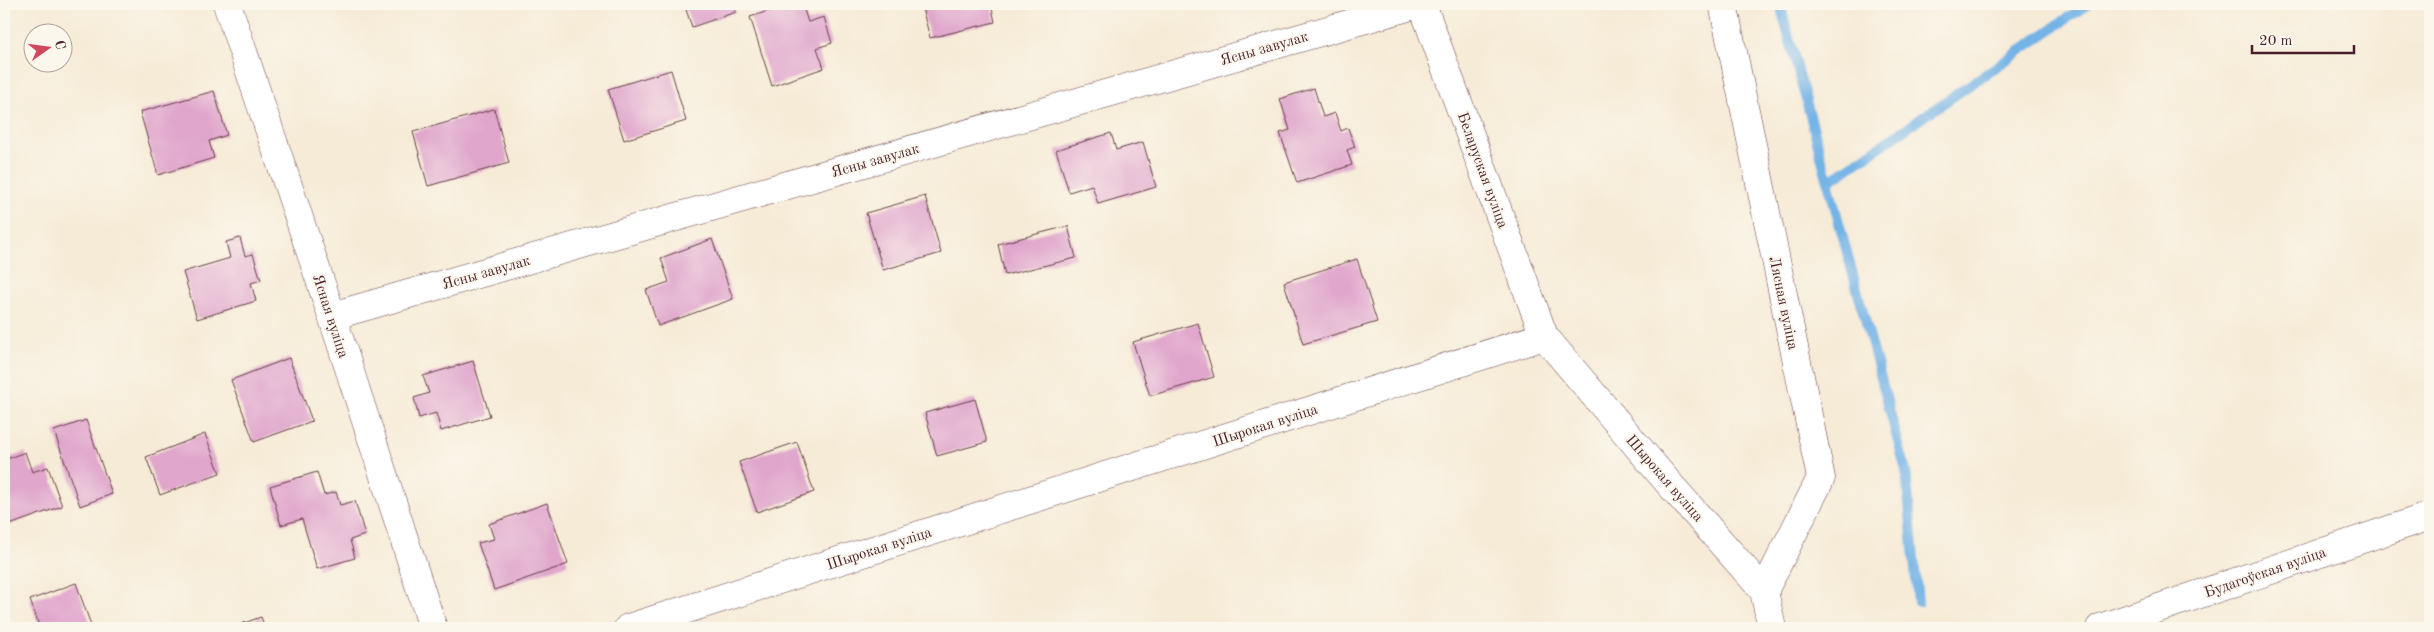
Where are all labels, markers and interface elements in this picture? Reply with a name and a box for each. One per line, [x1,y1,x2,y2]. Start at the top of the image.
north arrow [22,22,72,72]
scale bar [2252,22,2354,54]
street label: Ясны завулак [1219,30,1311,69]
text: 20 m [2259,34,2293,49]
text: С [52,39,68,51]
street label: Беларуская вуліца [1454,111,1510,231]
street label: Ясны завулак [830,142,922,181]
street label: Ясны завулак [441,254,533,293]
street label: Лясная вуліца [1765,255,1800,352]
street label: Ясная вуліца [309,273,350,361]
street label: Шырокая вуліца [1211,402,1320,450]
street label: Шырокая вуліца [1622,433,1706,526]
street label: Шырокая вуліца [825,525,934,573]
street label: Будагоўская вуліца [2203,545,2329,601]

